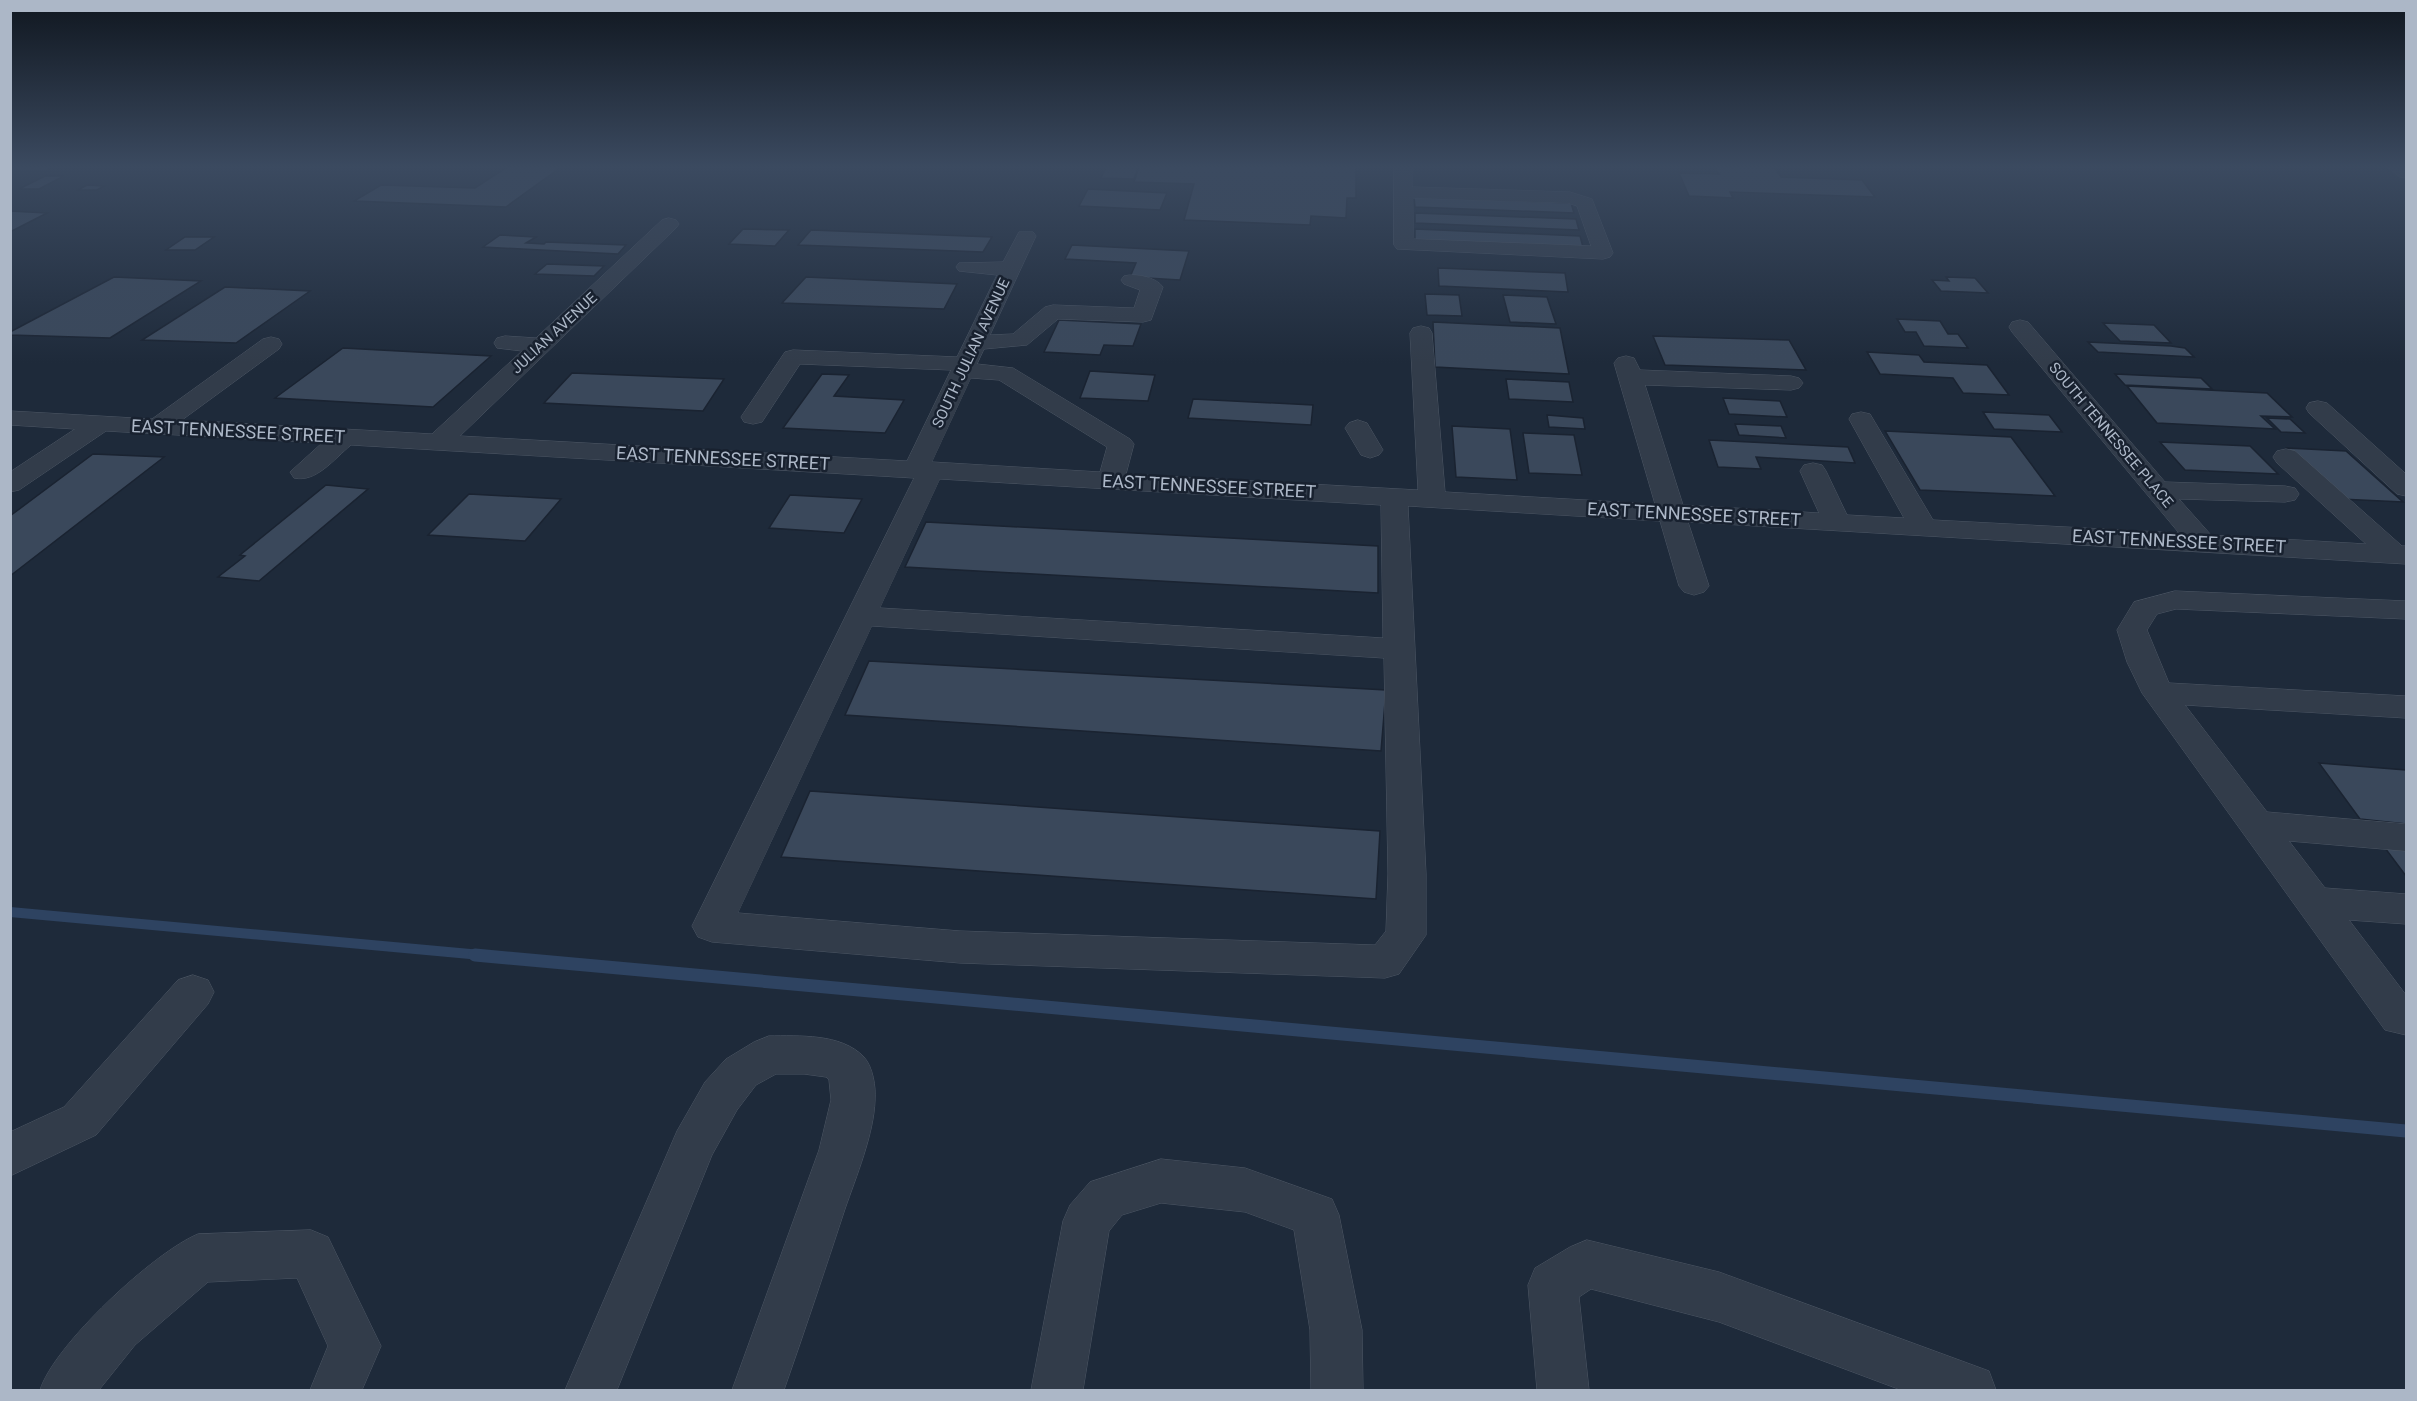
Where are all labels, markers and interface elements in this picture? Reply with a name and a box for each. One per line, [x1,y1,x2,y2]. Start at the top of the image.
street label: SOUTH JULIAN AVENUE [928,275,1014,431]
street label: JULIAN AVENUE [507,288,601,377]
street label: SOUTH TENNESSEE PLACE [2045,359,2177,512]
street label: EAST TENNESSEE STREET [130,415,346,447]
street label: EAST TENNESSEE STREET [615,442,831,474]
street label: EAST TENNESSEE STREET [1101,470,1317,502]
street label: EAST TENNESSEE STREET [1586,498,1802,530]
street label: EAST TENNESSEE STREET [2071,525,2287,557]

